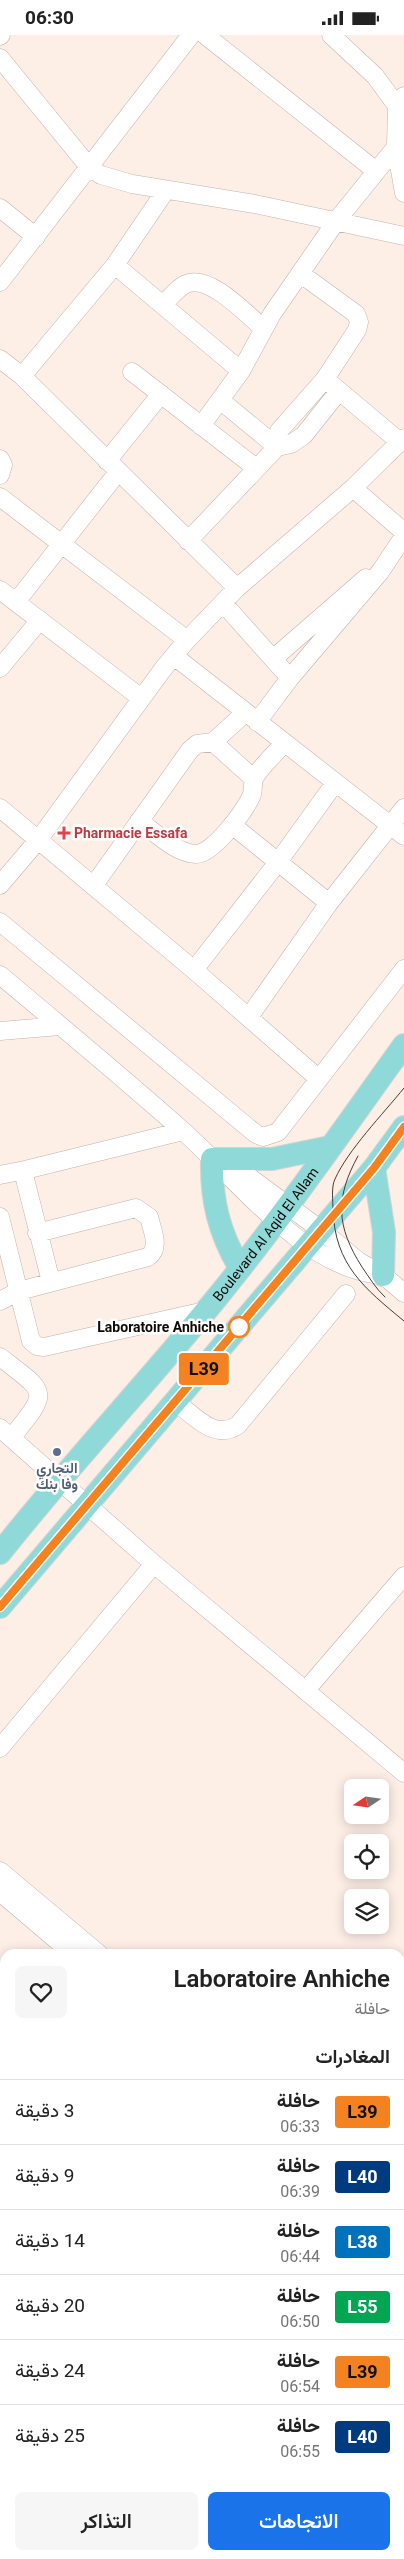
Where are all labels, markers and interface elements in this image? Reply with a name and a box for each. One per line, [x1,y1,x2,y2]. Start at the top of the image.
text: 06:30 [25,6,74,29]
place label: Pharmacie Essafa [74,825,188,841]
marker: Pharmacie Essafa [58,827,70,839]
street label: Boulevard Al Aqid El Allam [209,1164,322,1304]
marker: Laboratoire Anhiche [228,1316,250,1338]
place label: Laboratoire Anhiche [97,1319,224,1335]
line badge: L39 [175,1353,233,1385]
text: L39 [189,1358,219,1379]
marker: التجاري وفا بنك [51,1446,63,1458]
place label: التجاري وفا بنك [36,1460,78,1493]
north arrow [344,1779,389,1824]
map controls [344,1779,389,1934]
button: locate [344,1834,389,1879]
button: layers [344,1889,389,1934]
text: Laboratoire Anhiche [173,1965,390,1993]
button: heart [15,1966,67,2018]
text: حافلة [354,1999,390,2018]
text: المغادرات [315,2045,390,2068]
text: حافلة [277,2089,320,2112]
text: 3 دقيقة [15,2099,74,2122]
text: L39 [347,2101,378,2122]
text: 06:33 [280,2117,320,2136]
text: حافلة [277,2154,320,2177]
text: 9 دقيقة [15,2164,74,2187]
text: L40 [347,2166,378,2187]
text: 06:39 [280,2182,320,2201]
text: حافلة [277,2219,320,2242]
text: 14 دقيقة [15,2229,85,2252]
text: L38 [347,2231,378,2252]
text: 06:44 [280,2247,320,2266]
text: حافلة [277,2284,320,2307]
text: 20 دقيقة [15,2294,85,2317]
text: L55 [347,2296,378,2317]
text: 06:50 [280,2312,320,2331]
text: حافلة [277,2349,320,2372]
text: 24 دقيقة [15,2359,85,2382]
text: L39 [347,2361,378,2382]
text: 06:54 [280,2377,320,2396]
text: حافلة [277,2414,320,2437]
text: 25 دقيقة [15,2424,85,2447]
text: L40 [347,2426,378,2447]
text: 06:55 [280,2442,320,2461]
button: التذاكر [15,2492,198,2550]
button: الاتجاهات [208,2492,390,2550]

